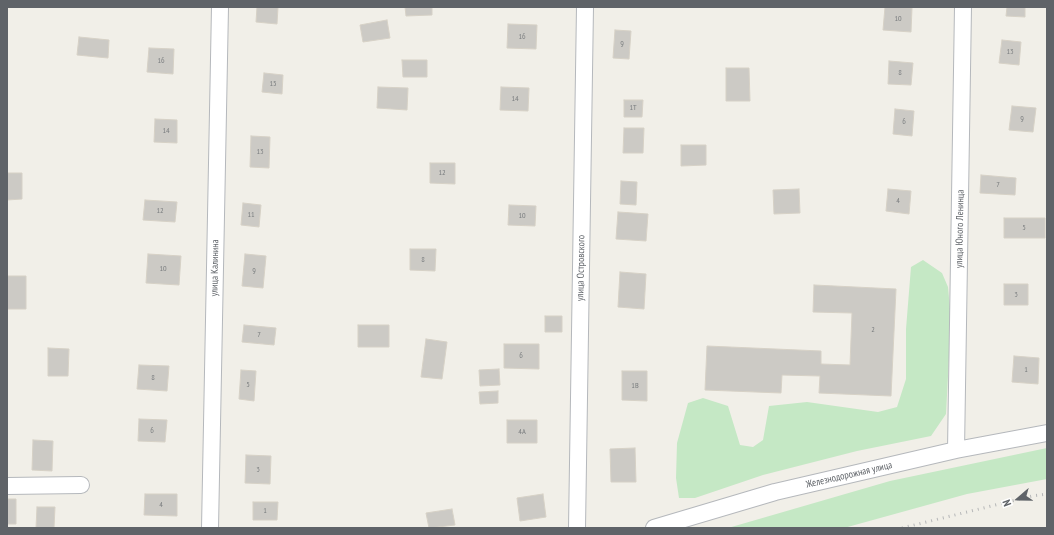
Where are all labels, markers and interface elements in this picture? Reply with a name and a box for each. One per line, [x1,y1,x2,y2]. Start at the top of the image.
house number: 10 [894,14,902,24]
house number: 16 [518,32,526,42]
house number: 9 [620,39,624,49]
house number: 13 [1006,47,1014,57]
house number: 16 [157,56,165,66]
house number: 8 [898,68,902,78]
house number: 15 [269,79,277,89]
house number: 14 [511,94,519,104]
house number: 1Т [629,103,637,113]
house number: 9 [1020,114,1024,124]
house number: 6 [902,117,906,127]
house number: 14 [162,126,170,136]
house number: 13 [256,147,264,157]
house number: 12 [438,168,446,178]
house number: 7 [996,180,1000,190]
street label: улица Юного Ленинца [953,190,967,268]
house number: 4 [896,196,900,206]
house number: 12 [156,206,164,216]
house number: 11 [247,210,255,220]
house number: 10 [518,211,526,221]
house number: 5 [1022,223,1026,233]
street label: улица Островского [574,235,588,301]
street label: улица Калинина [209,239,221,297]
house number: 8 [421,255,425,265]
house number: 10 [159,264,167,274]
house number: 9 [252,266,256,276]
house number: 3 [1014,290,1018,300]
house number: 2 [871,325,875,335]
house number: 7 [257,330,261,340]
house number: 6 [519,351,523,361]
house number: 1 [1024,365,1028,375]
house number: 8 [151,373,155,383]
house number: 5 [246,380,250,390]
house number: 1В [631,381,639,391]
house number: 6 [150,426,154,436]
house number: 4А [518,427,526,437]
street label: Железнодорожная улица [805,459,893,491]
house number: 3 [256,465,260,475]
north arrow [998,479,1038,519]
text: N [999,498,1014,508]
house number: 4 [159,500,163,510]
house number: 1 [263,506,267,516]

